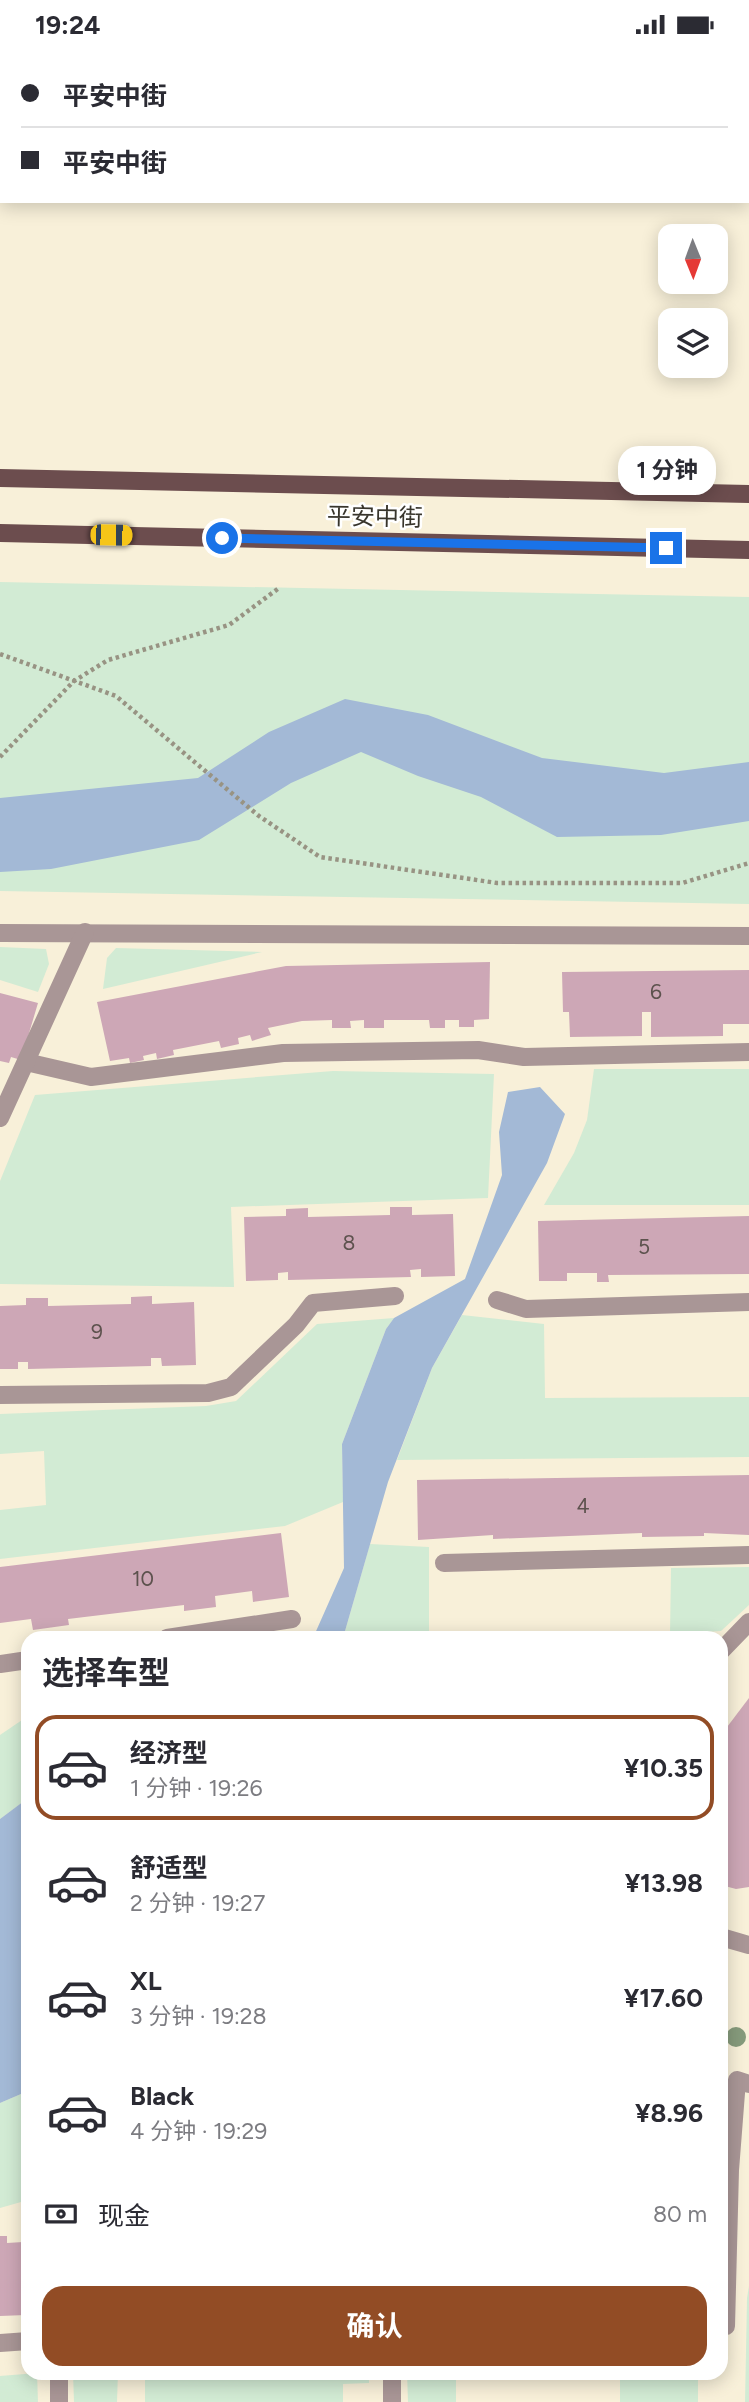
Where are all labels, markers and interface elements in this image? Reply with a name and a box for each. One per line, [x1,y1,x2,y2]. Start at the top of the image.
text: 19:24 [35,9,100,41]
text: 平安中街 [63,80,167,112]
text: 平安中街 [63,147,167,179]
north arrow [658,224,728,294]
map controls [658,224,728,378]
button: layers [658,308,728,378]
callout: 1 分钟 [617,447,715,496]
text: 1 分钟 [636,456,698,484]
street label: 平安中街 [327,501,423,532]
route start [206,522,238,554]
car [90,524,133,546]
route end [650,532,682,564]
house number: 6 [650,979,662,1004]
house number: 8 [343,1230,355,1255]
house number: 5 [638,1234,650,1259]
house number: 9 [91,1319,103,1344]
house number: 4 [576,1493,590,1518]
house number: 10 [132,1566,154,1591]
text: 选择车型 [42,1654,170,1692]
icon: car [46,1736,109,1799]
text: 经济型 [130,1737,208,1769]
text: ¥10.35 [624,1752,703,1784]
text: 1 分钟 · 19:26 [130,1774,263,1802]
icon: car [46,1851,109,1914]
text: 舒适型 [130,1852,208,1884]
text: ¥13.98 [625,1867,703,1899]
text: 2 分钟 · 19:27 [130,1889,265,1917]
text: XL [130,1965,162,1997]
icon: car [46,1966,109,2029]
text: ¥17.60 [624,1982,703,2014]
text: 3 分钟 · 19:28 [130,2002,267,2030]
text: Black [130,2080,194,2112]
icon: car [46,2081,109,2144]
text: ¥8.96 [635,2097,703,2129]
text: 4 分钟 · 19:29 [130,2117,267,2145]
icon: cash [42,2195,80,2233]
text: 现金 [98,2200,150,2232]
text: 80 m [653,2200,707,2228]
button: 确认 [42,2286,707,2366]

